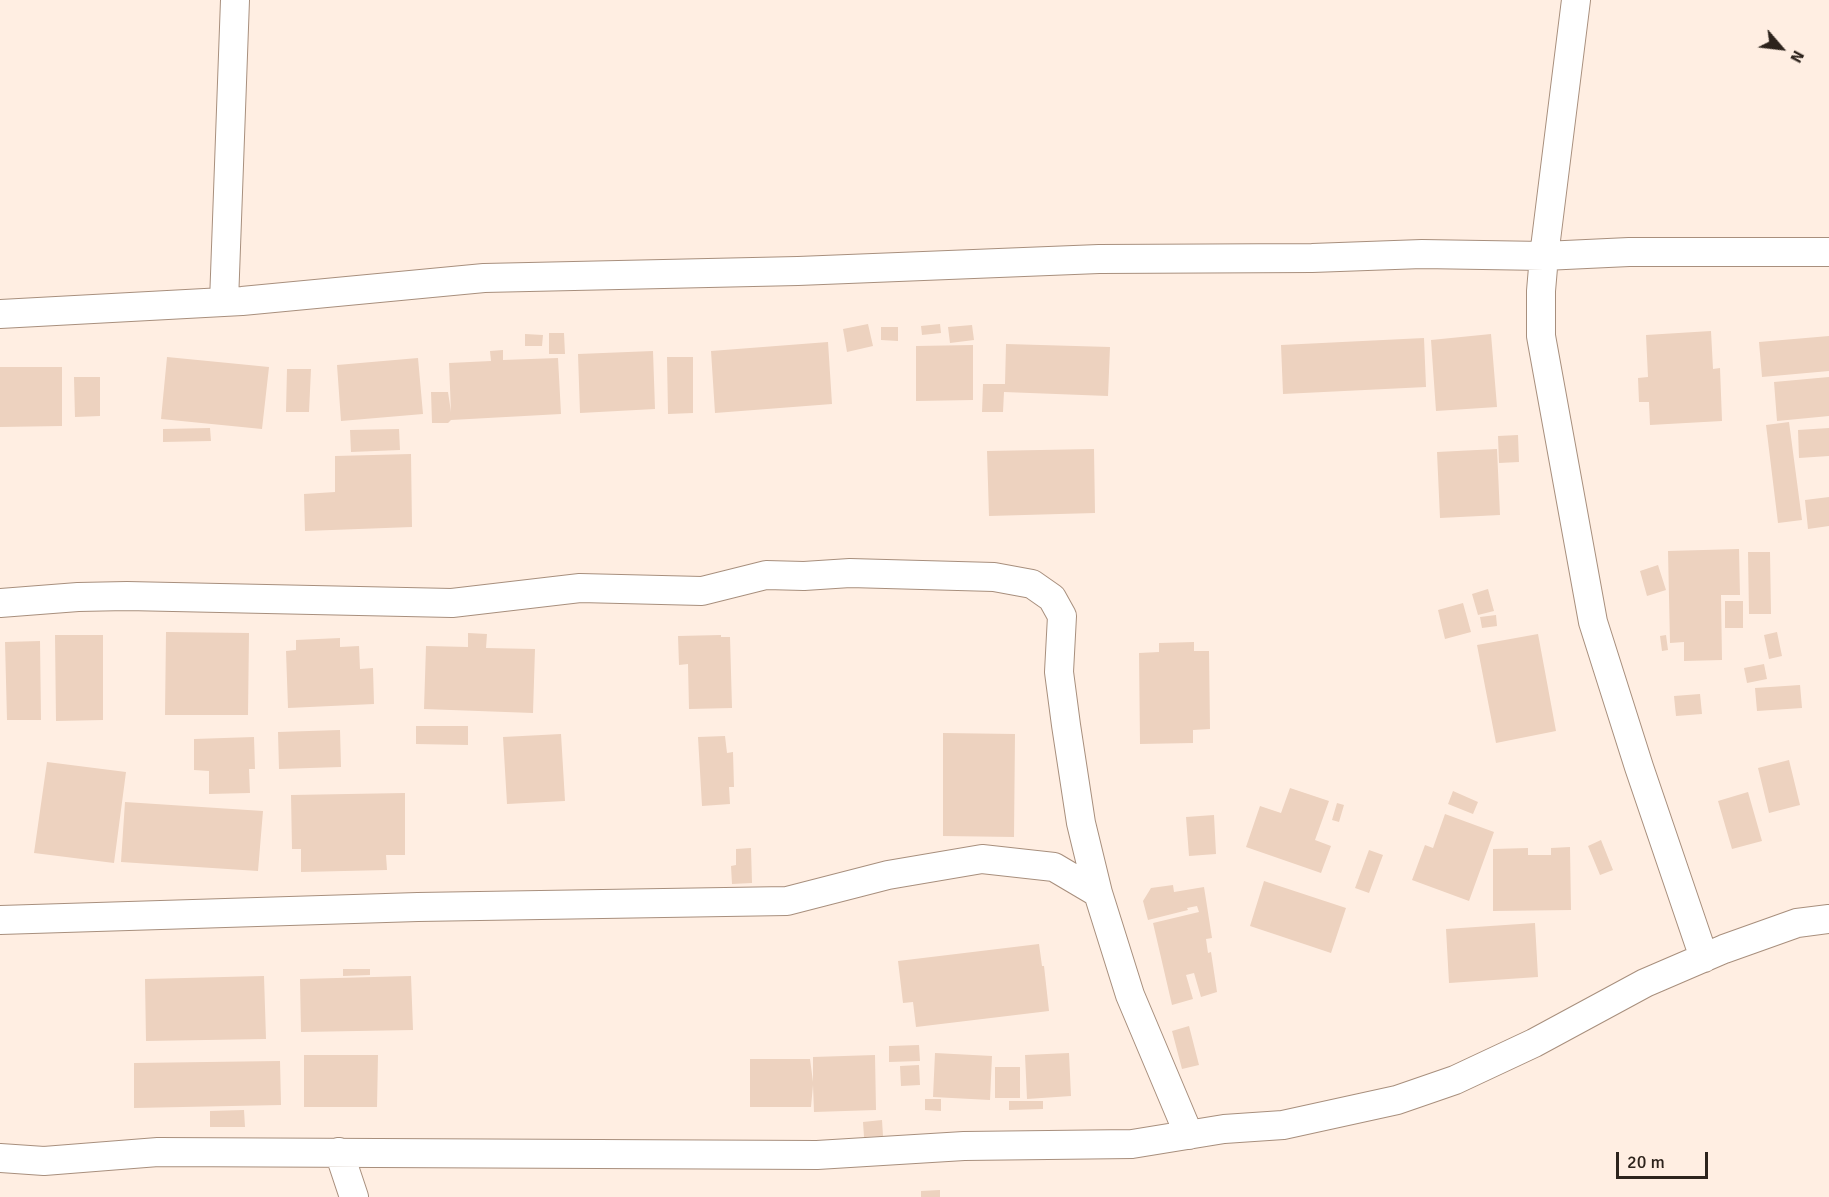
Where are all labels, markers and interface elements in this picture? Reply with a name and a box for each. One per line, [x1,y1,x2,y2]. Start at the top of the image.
north arrow [1751,18,1811,78]
text: N [1785,47,1808,66]
scale bar [1619,1140,1710,1178]
text: 20 m [1627,1151,1665,1173]

